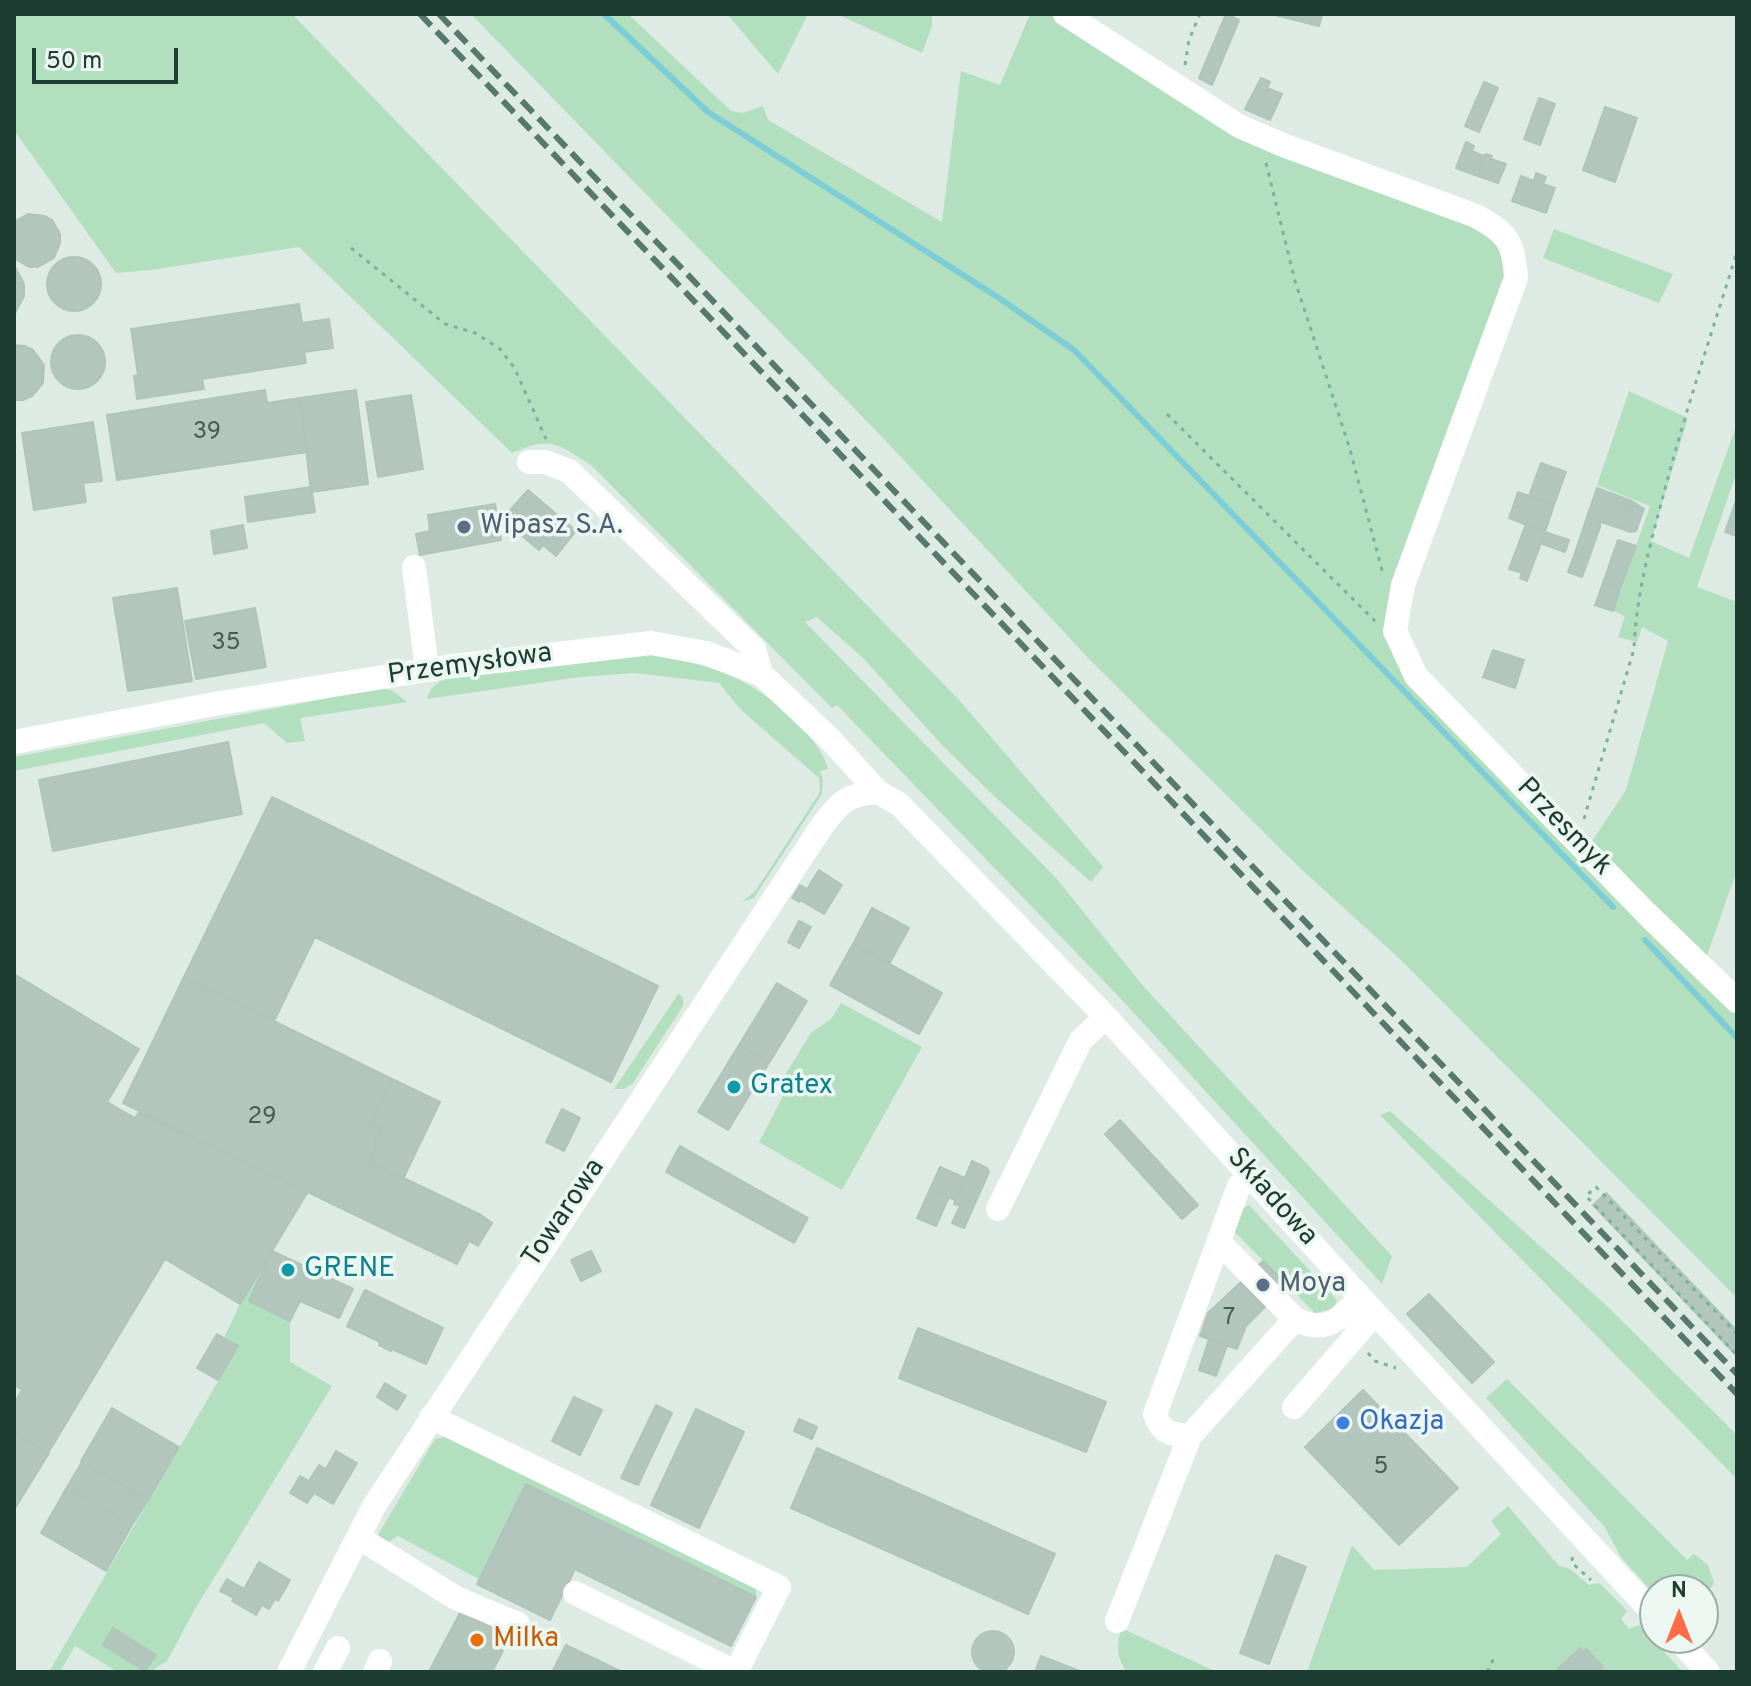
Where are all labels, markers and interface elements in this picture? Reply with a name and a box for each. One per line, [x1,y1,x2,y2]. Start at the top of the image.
scale bar [36,32,182,82]
text: 50 m [46,47,102,77]
house number: 39 [193,419,221,447]
place label: Wipasz S.A. [480,510,623,544]
marker: Wipasz S.A. [455,518,473,536]
house number: 35 [211,630,241,658]
street label: Przemysłowa [386,638,554,694]
street label: Przesmyk [1508,772,1618,884]
place label: Gratex [750,1070,833,1104]
marker: Gratex [725,1078,743,1096]
house number: 29 [247,1104,277,1132]
street label: Składowa [1218,1142,1324,1254]
street label: Towarowa [516,1153,614,1275]
place label: GRENE [304,1253,395,1287]
marker: GRENE [279,1261,297,1279]
place label: Moya [1279,1268,1346,1302]
marker: Moya [1254,1276,1272,1294]
house number: 7 [1223,1305,1235,1333]
place label: Okazja [1359,1406,1444,1440]
marker: Okazja [1334,1414,1352,1432]
house number: 5 [1374,1454,1388,1482]
north arrow [1639,1574,1719,1654]
text: N [1671,1578,1687,1605]
place label: Milka [493,1623,559,1657]
marker: Milka [468,1631,486,1649]

